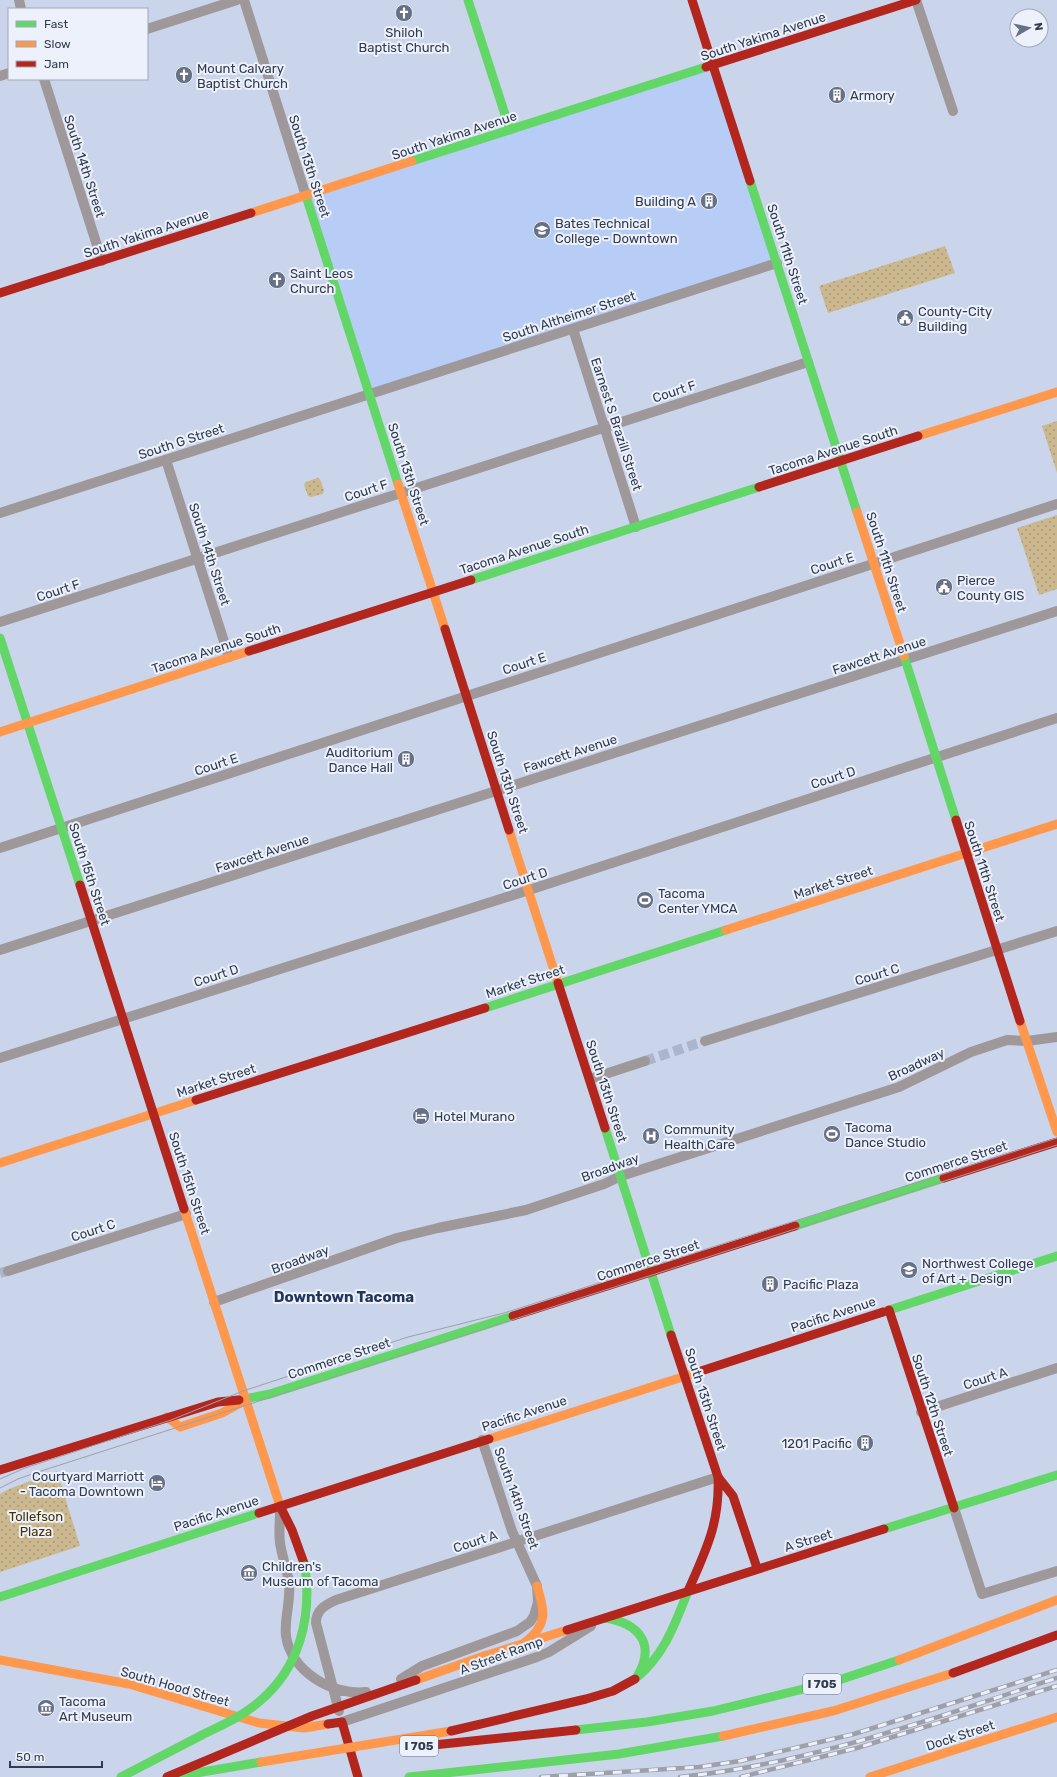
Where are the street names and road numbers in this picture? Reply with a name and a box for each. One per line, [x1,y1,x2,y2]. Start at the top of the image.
street label: South Yakima Avenue [699,9,828,64]
street label: South Yakima Avenue [390,108,519,163]
street label: South 14th Street [61,113,108,219]
street label: South 13th Street [286,113,333,219]
street label: South 11th Street [764,202,811,306]
street label: South Yakima Avenue [82,206,211,261]
street label: South Altheimer Street [501,288,637,345]
street label: Earnest S Brazill Street [588,356,645,493]
street label: Court F [651,377,698,406]
street label: South G Street [136,421,226,462]
street label: South 13th Street [385,421,432,527]
street label: Tacoma Avenue South [767,423,900,478]
street label: Court F [343,476,390,505]
street label: South 14th Street [186,501,233,607]
street label: South 11th Street [863,510,910,614]
street label: Tacoma Avenue South [458,522,591,577]
street label: Court E [808,549,856,578]
street label: Court F [35,576,82,605]
street label: Tacoma Avenue South [150,621,283,676]
street label: Fawcett Avenue [830,633,928,678]
street label: Court E [500,649,548,678]
street label: South 13th Street [484,729,531,835]
street label: Fawcett Avenue [521,731,619,776]
street label: Court E [192,750,240,779]
street label: Court D [809,763,857,792]
street label: South 11th Street [961,819,1008,923]
street label: South 15th Street [66,821,113,927]
street label: Fawcett Avenue [213,831,311,876]
street label: Market Street [792,863,874,902]
street label: Court D [501,864,549,893]
street label: Court D [192,961,240,990]
street label: Court C [853,961,902,988]
street label: Market Street [484,962,566,1001]
street label: South 13th Street [583,1038,630,1144]
street label: Broadway [886,1045,947,1084]
street label: Market Street [175,1061,257,1100]
street label: South 15th Street [166,1130,213,1236]
street label: Commerce Street [903,1138,1009,1185]
street label: Broadway [579,1150,641,1185]
street label: Court C [69,1216,118,1245]
street label: Commerce Street [595,1237,701,1284]
street label: Broadway [269,1242,331,1277]
street label: Pacific Avenue [789,1294,878,1335]
street label: Commerce Street [286,1335,392,1382]
street label: South 13th Street [682,1346,729,1452]
street label: South 12th Street [909,1352,956,1458]
street label: Court A [961,1364,1009,1393]
street label: Pacific Avenue [480,1393,569,1434]
street label: South 14th Street [491,1445,542,1551]
street label: Pacific Avenue [172,1493,261,1534]
street label: A Street [782,1526,834,1555]
street label: Court A [451,1527,499,1556]
street label: A Street Ramp [458,1633,545,1677]
street label: South Hood Street [119,1664,231,1709]
road number: I 705 [803,1674,841,1694]
street label: Dock Street [924,1717,996,1754]
road number: I 705 [400,1736,438,1756]

